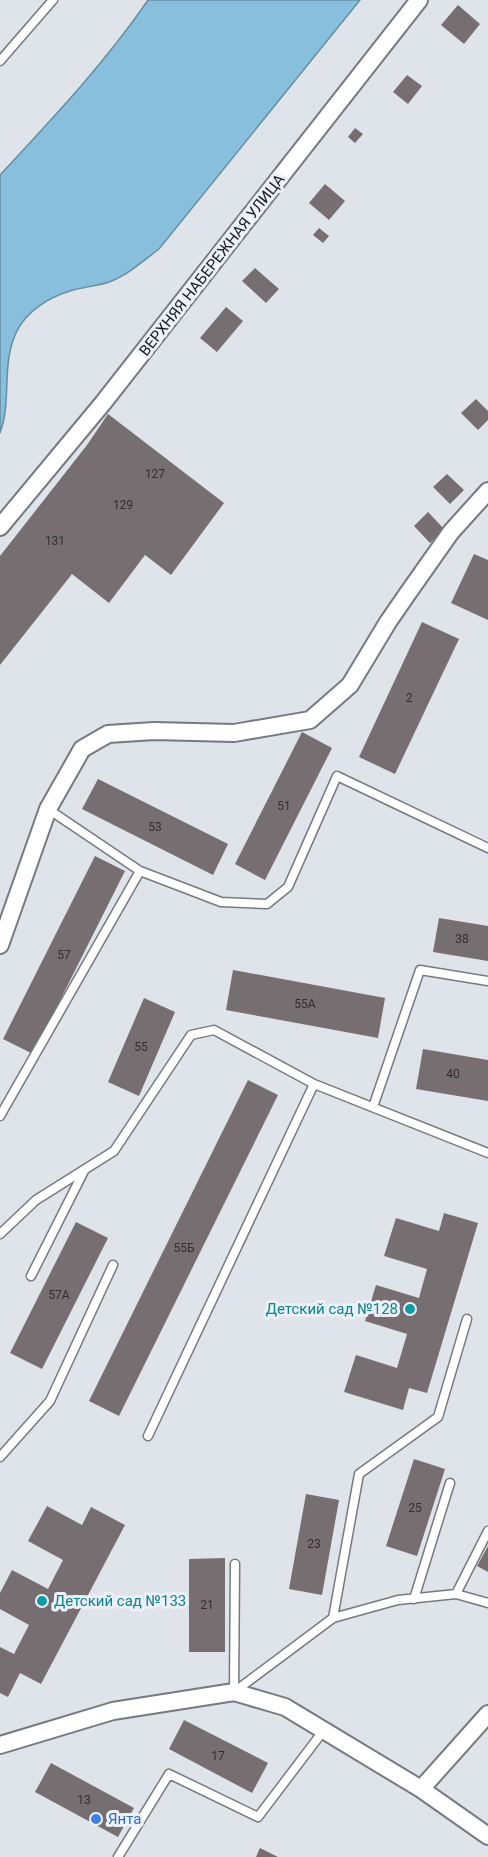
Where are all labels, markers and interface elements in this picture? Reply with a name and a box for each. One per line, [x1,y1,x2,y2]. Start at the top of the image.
street label: ВЕРХНЯЯ НАБЕРЕЖНАЯ УЛИЦА [136,170,289,359]
house number: 127 [145,467,165,481]
house number: 129 [113,498,133,512]
house number: 131 [45,534,65,548]
house number: 2 [406,691,413,705]
house number: 51 [277,799,291,813]
house number: 53 [148,820,162,834]
house number: 38 [455,932,469,946]
house number: 57 [57,948,71,962]
house number: 55А [294,997,316,1011]
house number: 55 [134,1040,148,1054]
house number: 40 [446,1067,460,1081]
house number: 55Б [173,1241,195,1255]
house number: 57А [48,1288,70,1302]
place label: Детский сад №128 [266,1300,398,1318]
marker: Детский сад №128 [403,1302,417,1316]
house number: 25 [408,1501,422,1515]
house number: 23 [307,1537,321,1551]
place label: Детский сад №133 [54,1592,186,1610]
marker: Детский сад №133 [35,1594,49,1608]
house number: 21 [200,1598,214,1612]
house number: 17 [211,1749,225,1763]
house number: 13 [77,1793,91,1807]
place label: Янта [108,1810,141,1828]
marker: Янта [89,1812,103,1826]

